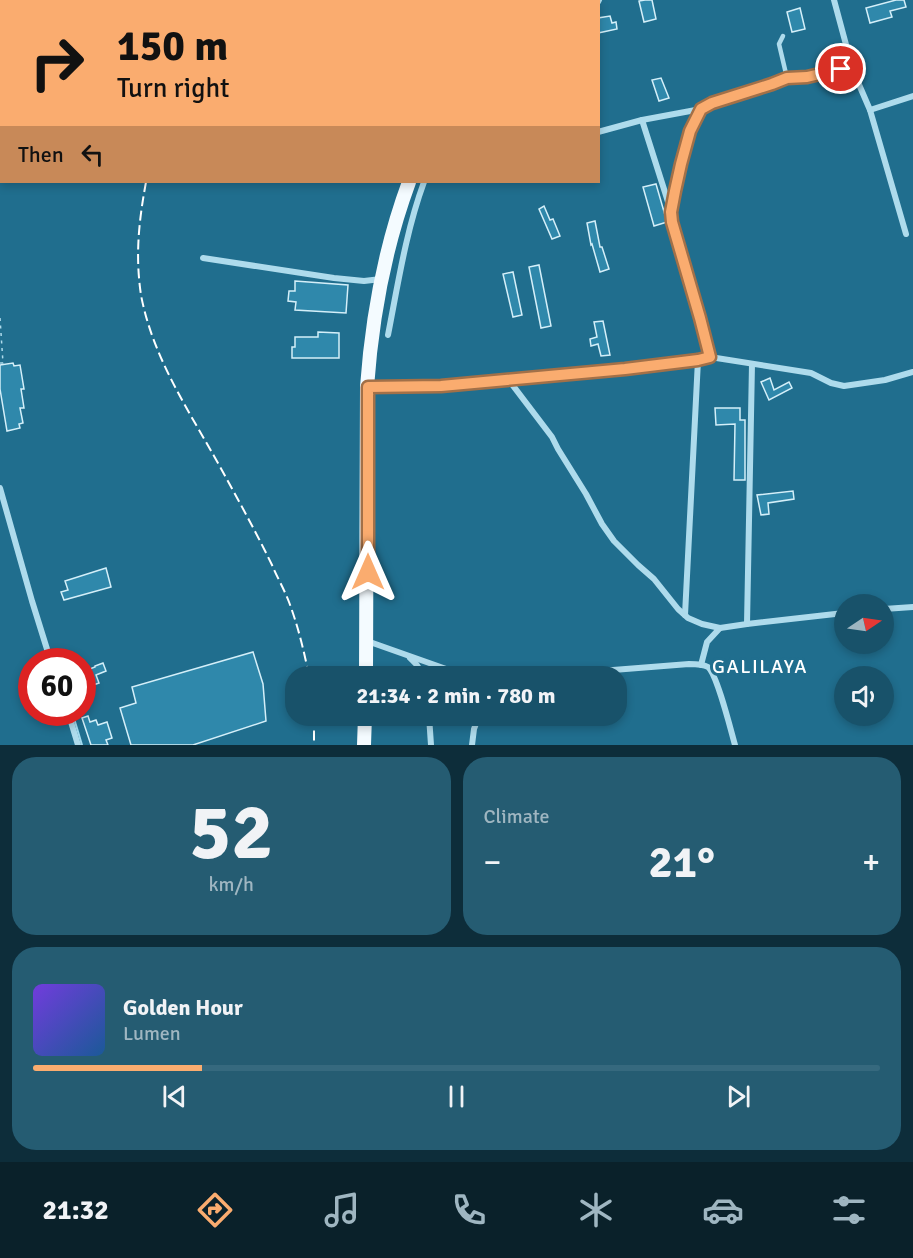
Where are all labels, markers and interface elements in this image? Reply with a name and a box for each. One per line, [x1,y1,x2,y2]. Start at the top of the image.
text: 150 m [117,21,228,72]
icon: right [18,24,96,102]
pin [815,43,866,94]
icon: arrive [824,52,857,85]
text: Turn right [117,72,230,105]
icon: left [76,138,109,171]
text: Then [18,141,64,168]
position arrow [336,540,400,604]
north arrow [834,594,894,654]
map controls [834,594,894,726]
speed limit sign: 60 [18,648,96,726]
district label: GALILAYA [712,654,808,679]
button: sound [834,666,894,726]
text: 21:34 · 2 min · 780 m [356,682,556,709]
text: 52 [189,785,273,881]
text: Climate [484,804,549,829]
text: 21° [648,835,715,890]
text: − [484,842,501,883]
text: + [862,842,880,883]
text: km/h [209,872,254,897]
text: Golden Hour [123,994,243,1021]
text: Lumen [123,1021,181,1046]
icon: previous [158,1080,191,1113]
icon: pause [440,1080,473,1113]
icon: next [722,1080,755,1113]
icon: directions [194,1189,236,1231]
icon: music [321,1189,363,1231]
icon: phone [448,1189,490,1231]
icon: climate [575,1189,617,1231]
icon: car [702,1189,744,1231]
icon: filters [828,1189,870,1231]
text: 21:32 [42,1194,109,1227]

